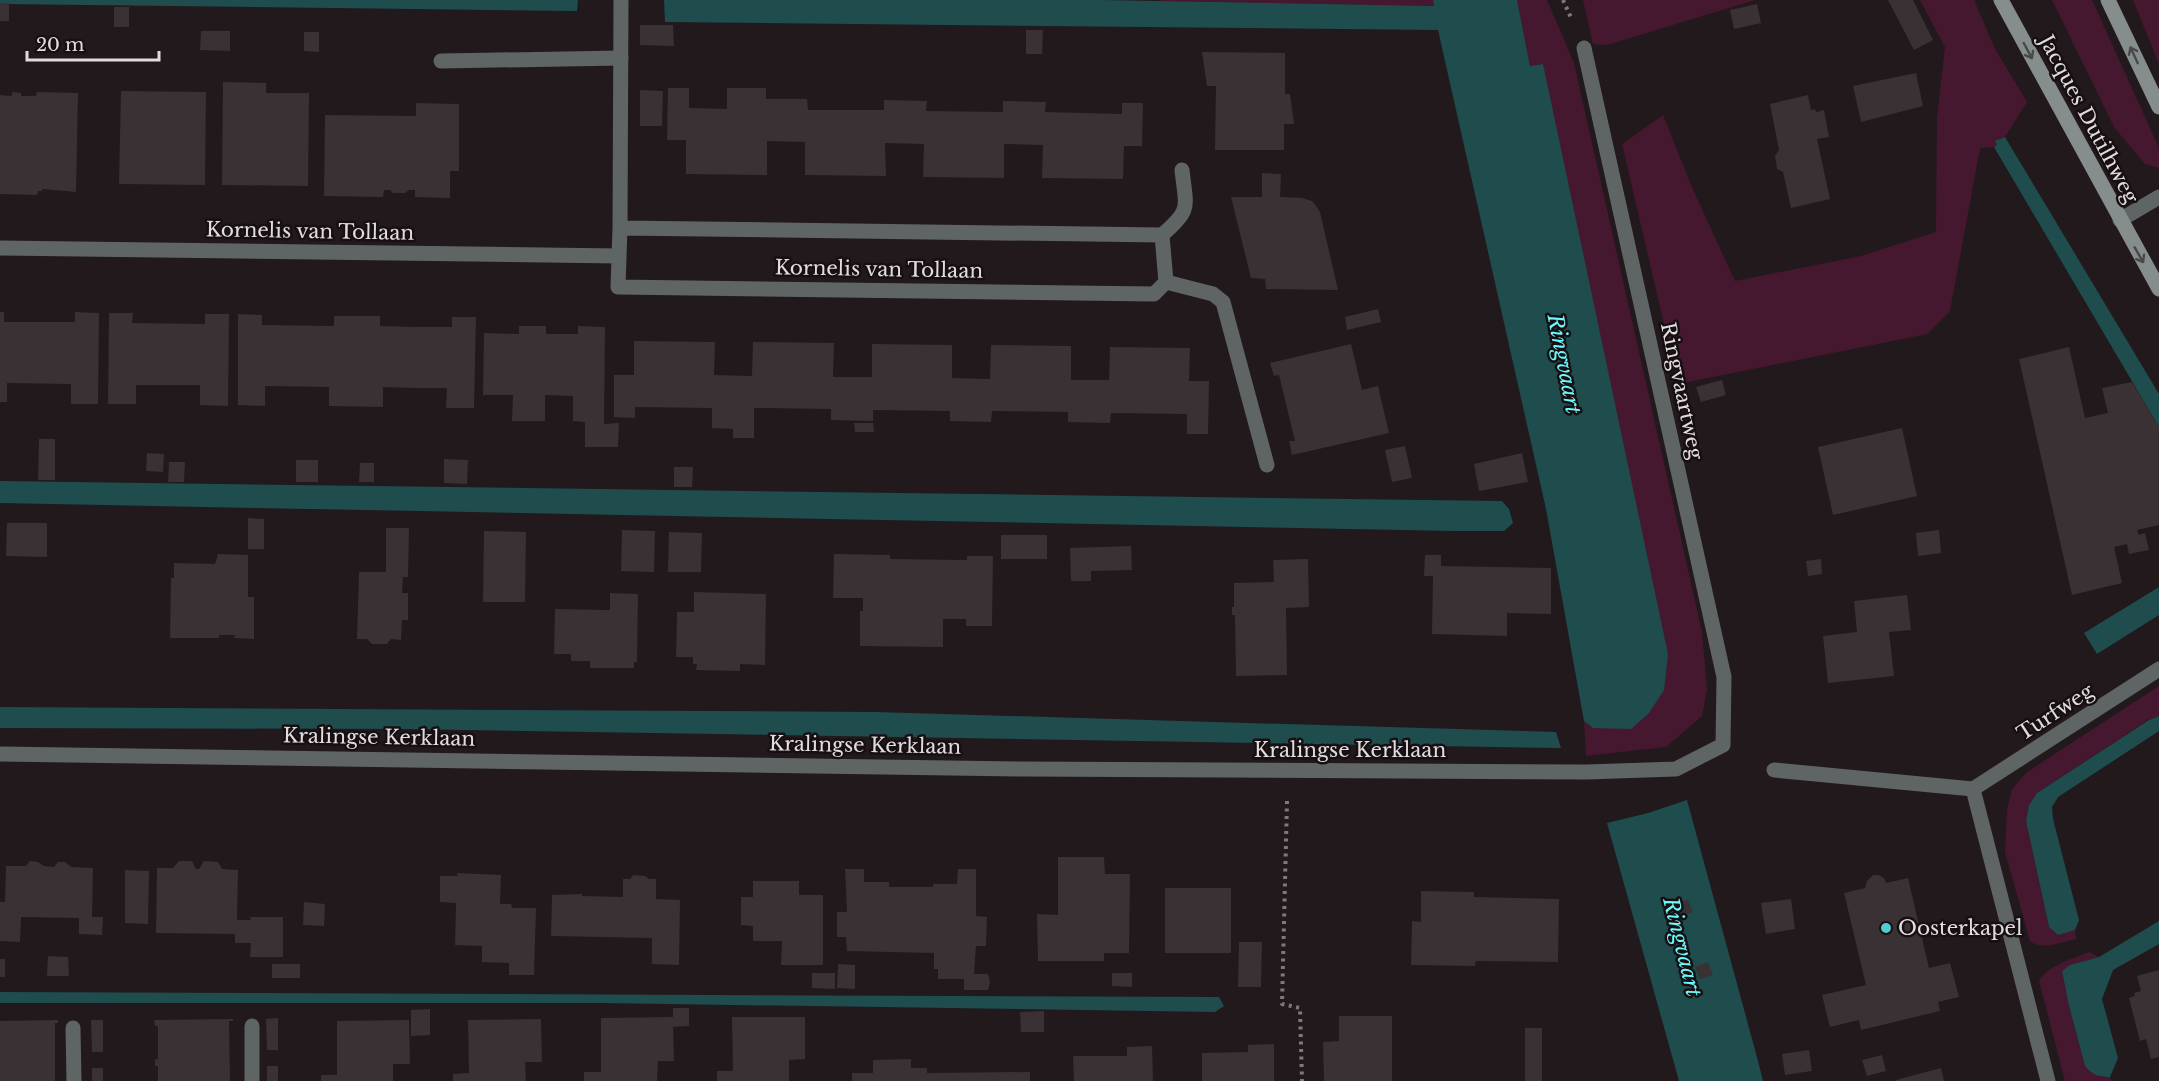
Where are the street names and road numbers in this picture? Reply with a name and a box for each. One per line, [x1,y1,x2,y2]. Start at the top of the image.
street label: Jacques Dutilhweg [2033,28,2144,208]
street label: Kornelis van Tollaan [206,217,415,245]
street label: Kornelis van Tollaan [775,255,984,283]
street label: Ringvaartweg [1656,320,1708,463]
street label: Turfweg [2012,678,2099,746]
street label: Kralingse Kerklaan [283,723,476,751]
street label: Kralingse Kerklaan [769,731,962,759]
street label: Kralingse Kerklaan [1254,738,1446,762]

